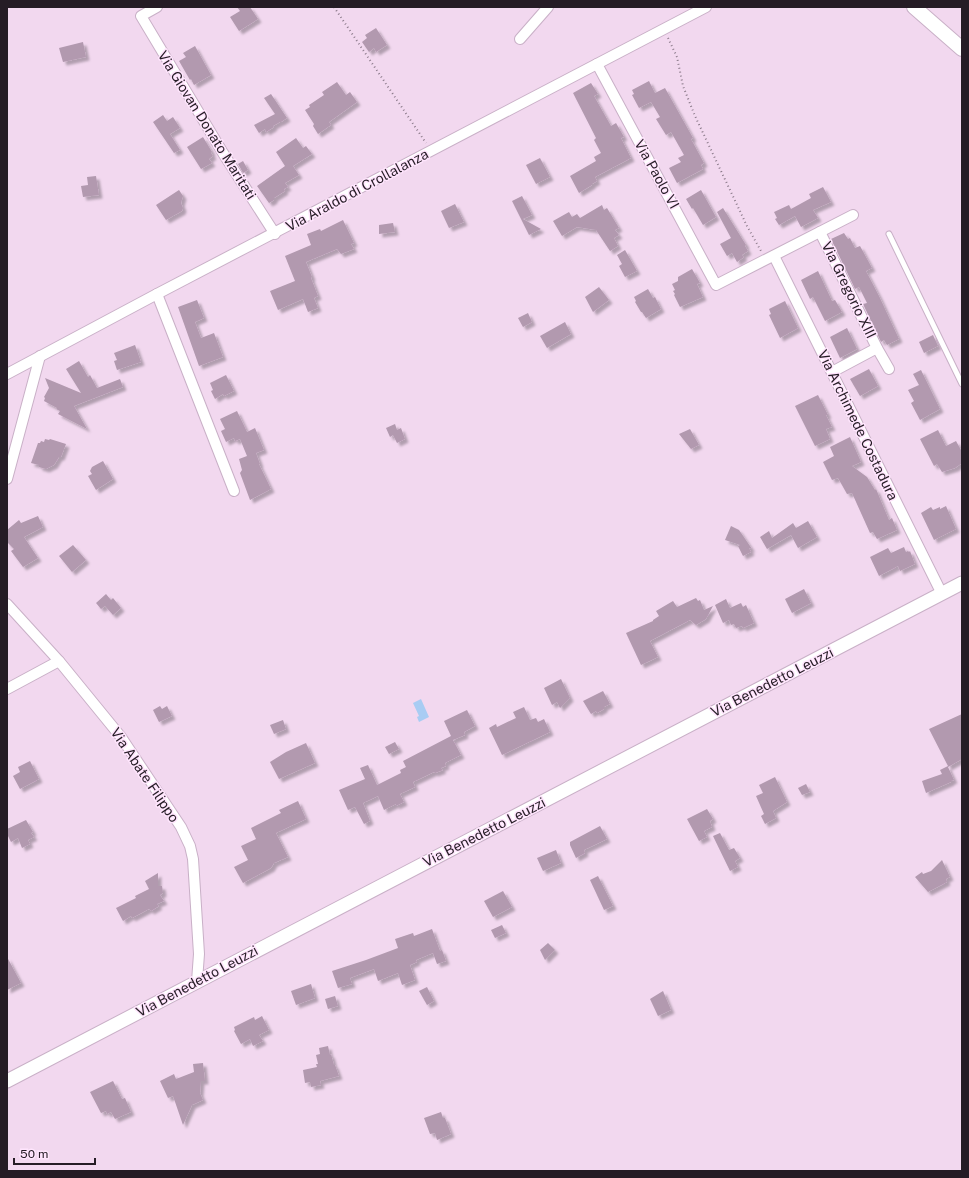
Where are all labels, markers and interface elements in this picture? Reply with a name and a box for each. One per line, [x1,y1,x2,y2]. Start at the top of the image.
street label: Via Giovan Donato Maritati [155,48,259,202]
street label: Via Paolo VI [631,137,683,211]
street label: Via Araldo di Crollalanza [283,146,431,234]
street label: Via Gregorio XIII [819,239,879,341]
street label: Via Archimede Costadura [815,347,901,503]
street label: Via Benedetto Leuzzi [708,644,836,720]
street label: Via Abate Filippo [108,725,183,825]
street label: Via Benedetto Leuzzi [420,794,548,870]
street label: Via Benedetto Leuzzi [133,942,261,1020]
scale bar [14,1140,95,1166]
text: 50 m [20,1147,48,1161]

